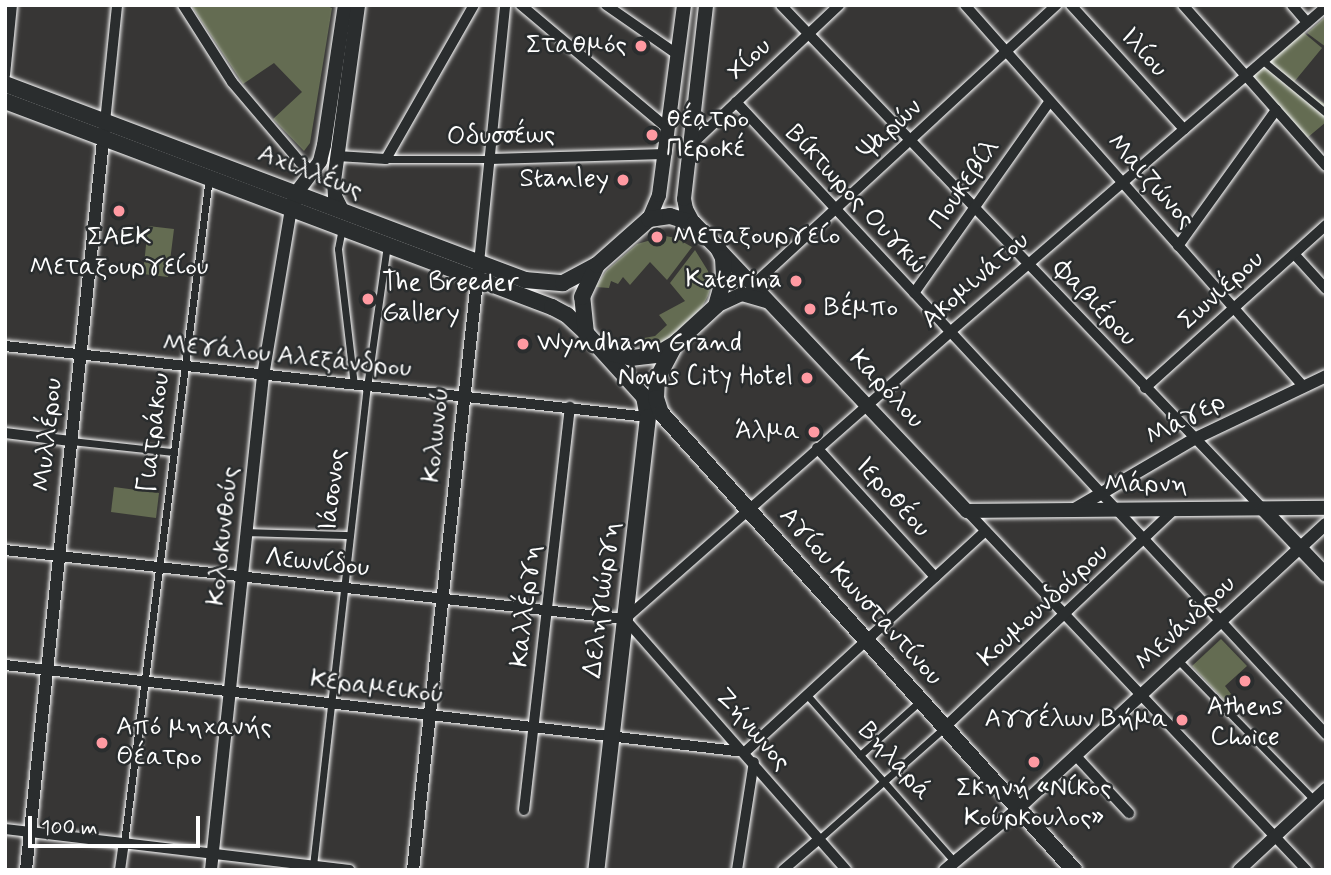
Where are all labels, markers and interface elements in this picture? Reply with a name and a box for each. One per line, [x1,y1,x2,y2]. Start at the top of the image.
street label: Ιλίου [1113,22,1173,84]
place label: Σταθμός [526,30,627,62]
street label: Χίου [721,32,779,88]
marker: Σταθμός [633,38,649,54]
street label: Ψαρών [853,93,929,167]
place label: θέατρο Περοκέ [666,104,749,166]
street label: Βίκτωρος Ουγκώ [778,119,932,281]
street label: Οδυσσέως [446,120,556,154]
marker: θέατρο Περοκέ [644,127,660,143]
street label: Μαιζώνος [1099,128,1201,236]
street label: Πουκεβίλ [923,134,1007,236]
street label: Αχιλλέως [253,139,367,207]
place label: Stanley [519,164,609,196]
marker: Stanley [615,172,631,188]
marker: ΣΑΕΚ Μεταξουργείου [111,203,127,219]
place label: Μεταξουργείο [673,221,840,253]
place label: ΣΑΕΚ Μεταξουργείου [29,222,209,284]
street label: Ακομινάτου [916,226,1036,336]
marker: Μεταξουργείο [647,227,667,247]
street label: Σωνιέρου [1173,245,1271,337]
street label: Φαβιέρου [1045,254,1143,354]
place label: Katerina [685,265,782,297]
place label: The Breeder Gallery [382,268,515,330]
marker: Katerina [788,273,804,289]
marker: The Breeder Gallery [360,291,376,307]
place label: Βέμπο [824,293,898,325]
marker: Βέμπο [802,301,818,317]
street label: Μεγάλου Αλεξάνδρου [161,328,413,386]
place label: Wyndham Grand [537,328,742,360]
marker: Wyndham Grand [515,336,531,352]
street label: Καρόλου [842,344,930,436]
place label: Novus City Hotel [619,362,793,394]
marker: Novus City Hotel [799,370,815,386]
street label: Γιατράκου [132,371,178,495]
street label: Μυλλέρου [28,377,70,493]
street label: Κολωνού [417,386,457,484]
street label: Μάγερ [1141,386,1231,454]
place label: Άλμα [735,416,800,448]
marker: Άλμα [806,424,822,440]
street label: Ιάσονος [313,447,355,533]
street label: Ιεροθέου [848,451,936,545]
street label: Κολοκυνθούς [201,465,247,607]
street label: Μάρνη [1105,469,1187,501]
street label: Αγίου Κωνσταντίνου [772,501,948,693]
street label: Δεληγιώργη [578,520,628,680]
street label: Κουμουνδούρου [972,538,1116,674]
street label: Λεωνίδου [263,543,371,585]
street label: Καλλέργη [505,543,549,669]
street label: Μενάνδρου [1129,570,1243,678]
street label: Κεραμεικού [308,664,446,712]
marker: Athens Choice [1237,673,1253,689]
street label: Ζήνωνος [707,682,797,778]
place label: Athens Choice [1207,692,1283,754]
place label: Αγγέλων Βήμα [984,704,1168,736]
place label: Από μηχανής Θέατρο [116,712,272,774]
marker: Αγγέλων Βήμα [1174,712,1190,728]
street label: Βηλαρά [851,716,937,808]
marker: Από μηχανής Θέατρο [94,735,110,751]
marker: Σκηνή «Νίκος Κούρκουλος» [1026,754,1042,770]
place label: Σκηνή «Νίκος Κούρκουλος» [956,773,1112,834]
scale bar [32,802,203,846]
text: 100 m [41,814,97,842]

